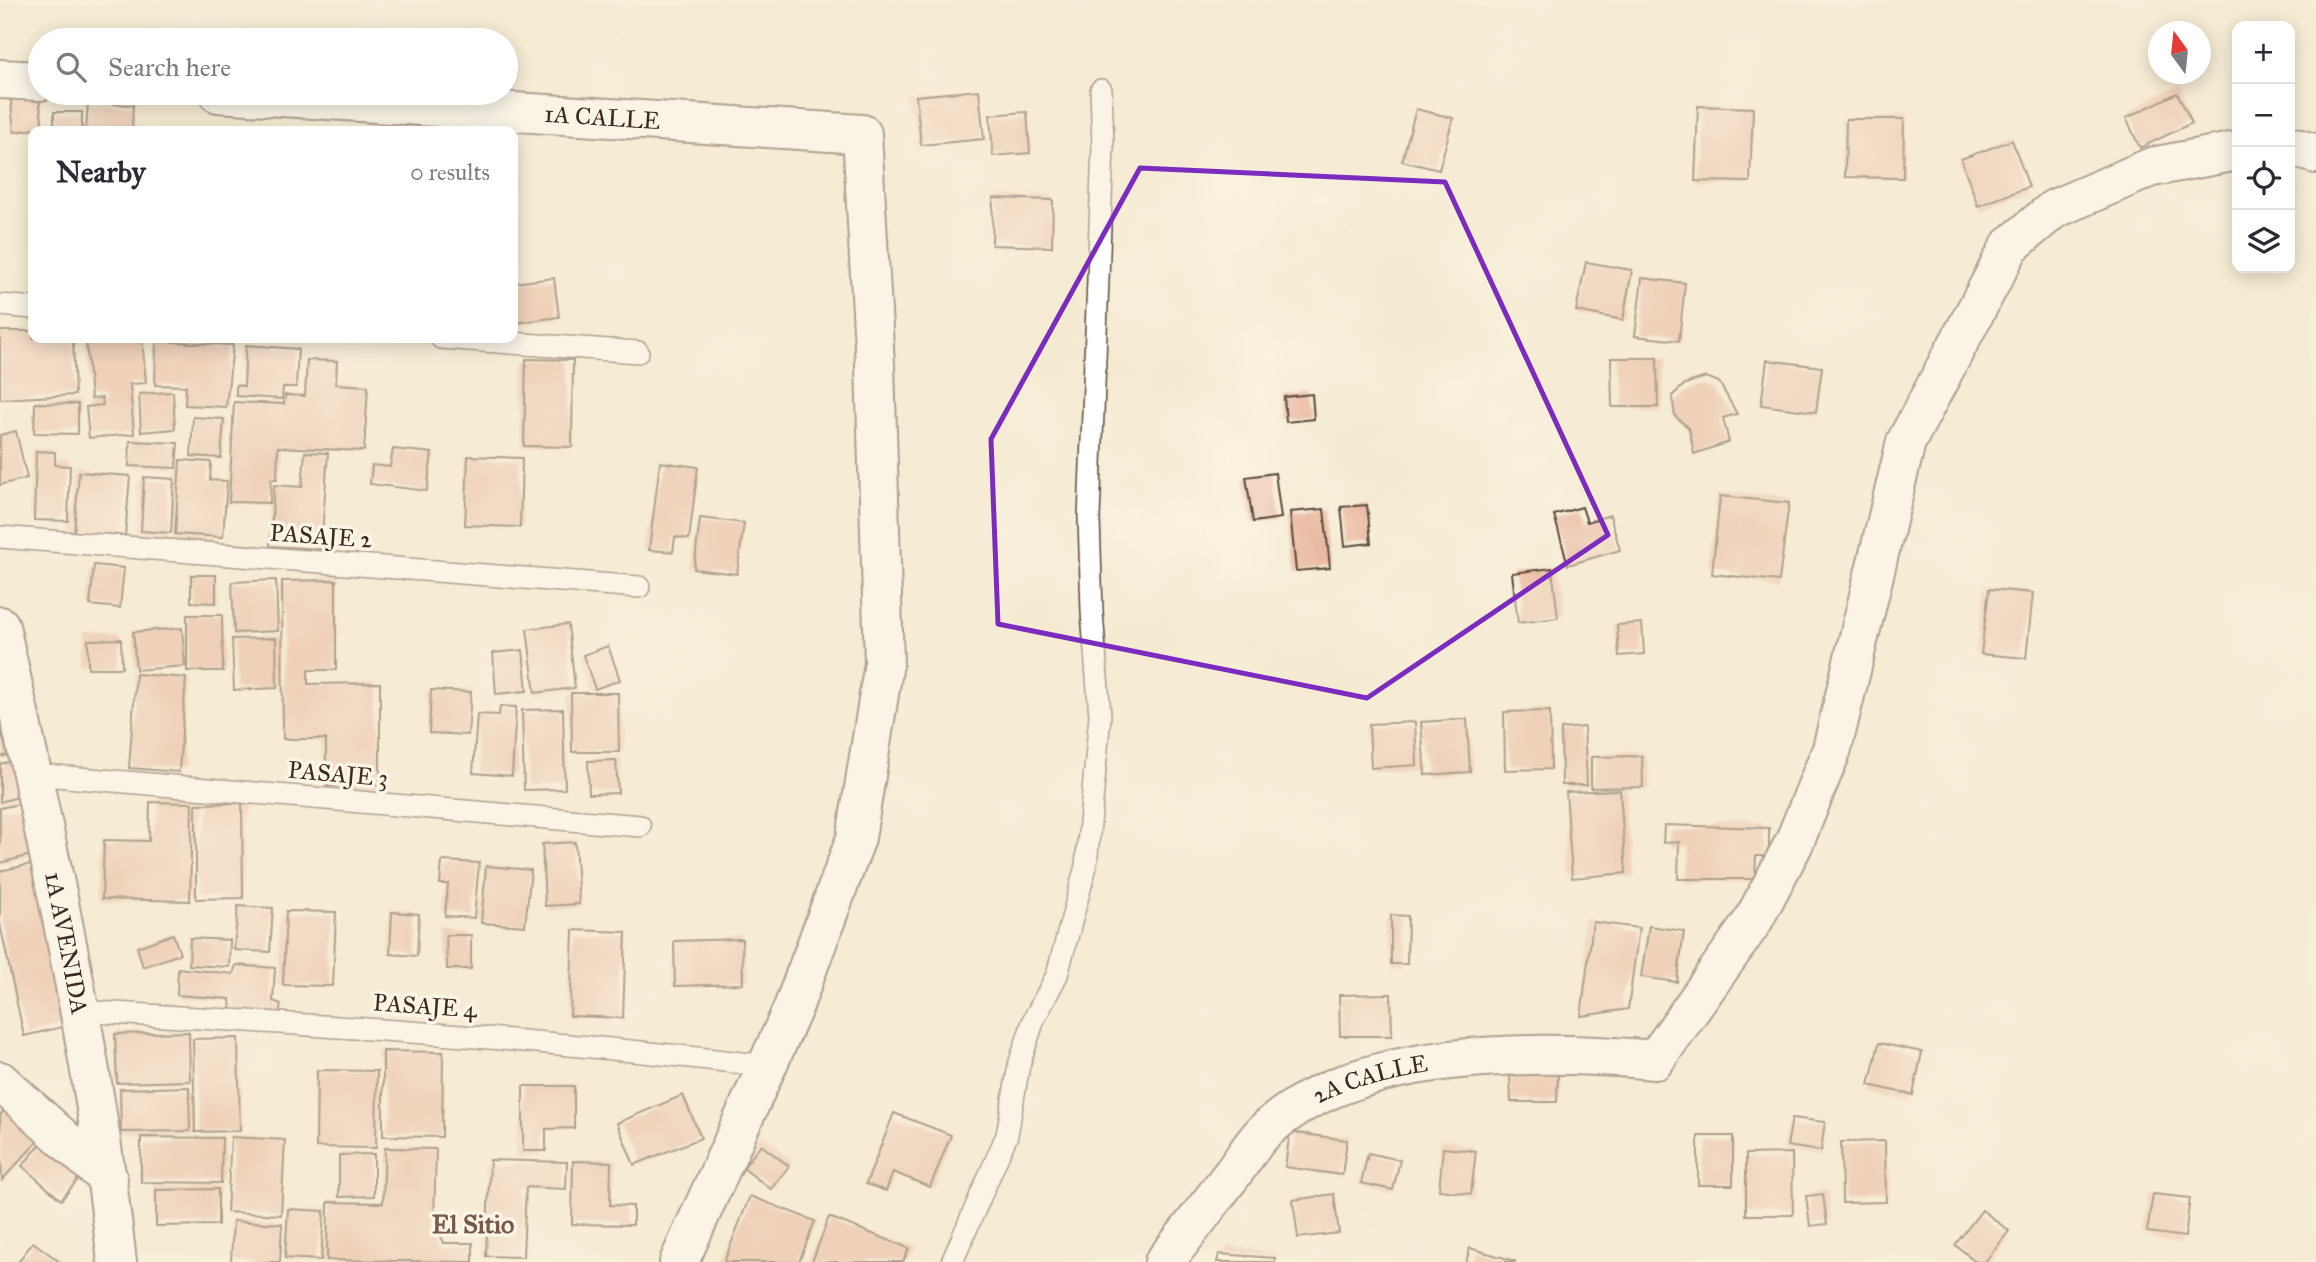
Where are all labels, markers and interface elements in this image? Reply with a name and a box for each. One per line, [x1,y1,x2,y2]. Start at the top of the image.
north arrow [2148,21,2211,84]
map controls [2232,21,2295,273]
button: + [2232,21,2295,84]
search box [28,28,518,105]
icon: search [52,48,90,86]
text: Search here [108,51,231,83]
button: − [2232,84,2295,147]
street label: 1A CALLE [543,99,661,136]
button: locate [2232,147,2295,210]
text: Nearby [56,154,146,190]
text: 0 results [410,158,490,186]
button: layers [2232,210,2295,273]
street label: PASAJE 2 [269,517,373,555]
street label: PASAJE 3 [287,755,389,793]
street label: 1A AVENIDA [38,869,95,1017]
street label: PASAJE 4 [372,987,479,1025]
street label: 2A CALLE [1308,1048,1430,1110]
district label: El Sitio [432,1208,514,1240]

